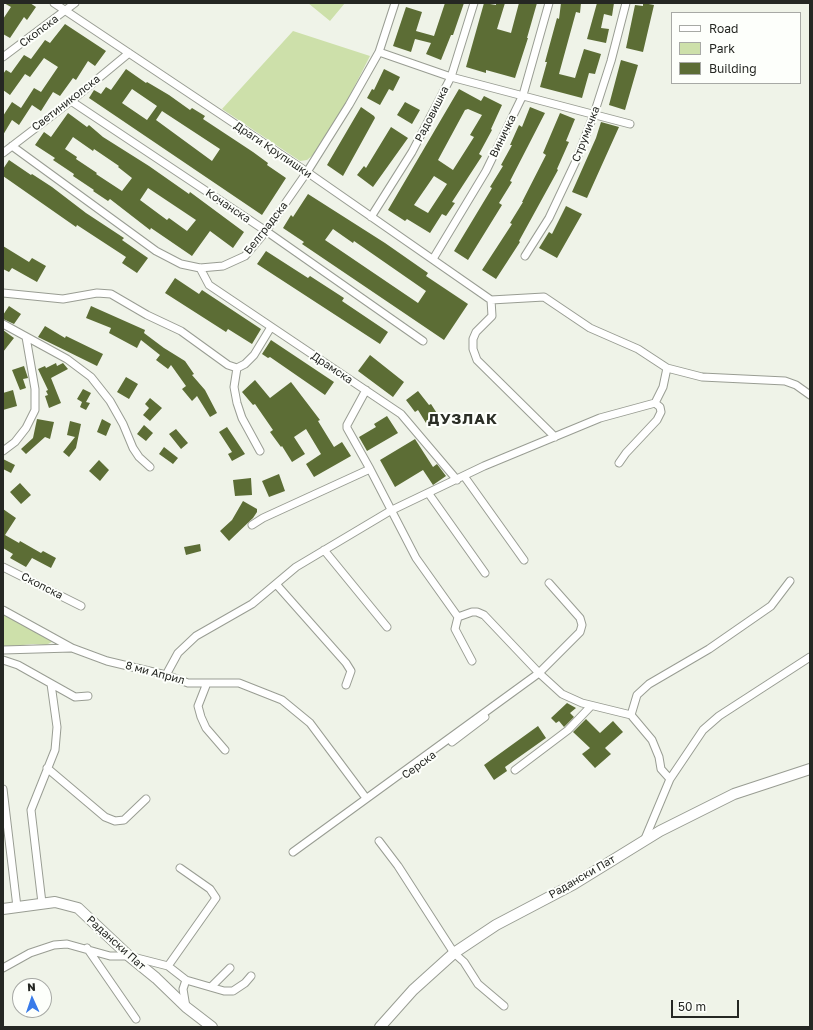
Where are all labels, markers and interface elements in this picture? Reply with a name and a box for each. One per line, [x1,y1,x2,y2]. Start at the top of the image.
street label: Скопска [17,12,61,50]
legend [671,12,801,84]
text: Road [709,21,738,36]
text: Park [709,41,735,56]
text: Building [709,61,757,76]
street label: Светиниколска [29,72,103,134]
street label: Радовишка [412,84,452,144]
street label: Струмичка [569,104,603,164]
street label: Виничка [487,112,519,160]
street label: Драги Крупишки [232,119,314,181]
street label: Кочанска [203,186,253,226]
street label: Белградска [241,199,291,257]
street label: Драмска [309,349,355,387]
district label: ДУЗЛАК [428,410,498,428]
street label: Скопска [19,570,65,602]
street label: 8 ми Април [124,659,186,687]
street label: Серска [399,748,439,782]
street label: Радански Пат [546,853,618,901]
street label: Радански Пат [84,913,148,973]
north arrow [12,978,52,1018]
text: N [27,980,36,993]
scale bar [673,992,741,1018]
text: 50 m [678,999,706,1014]

